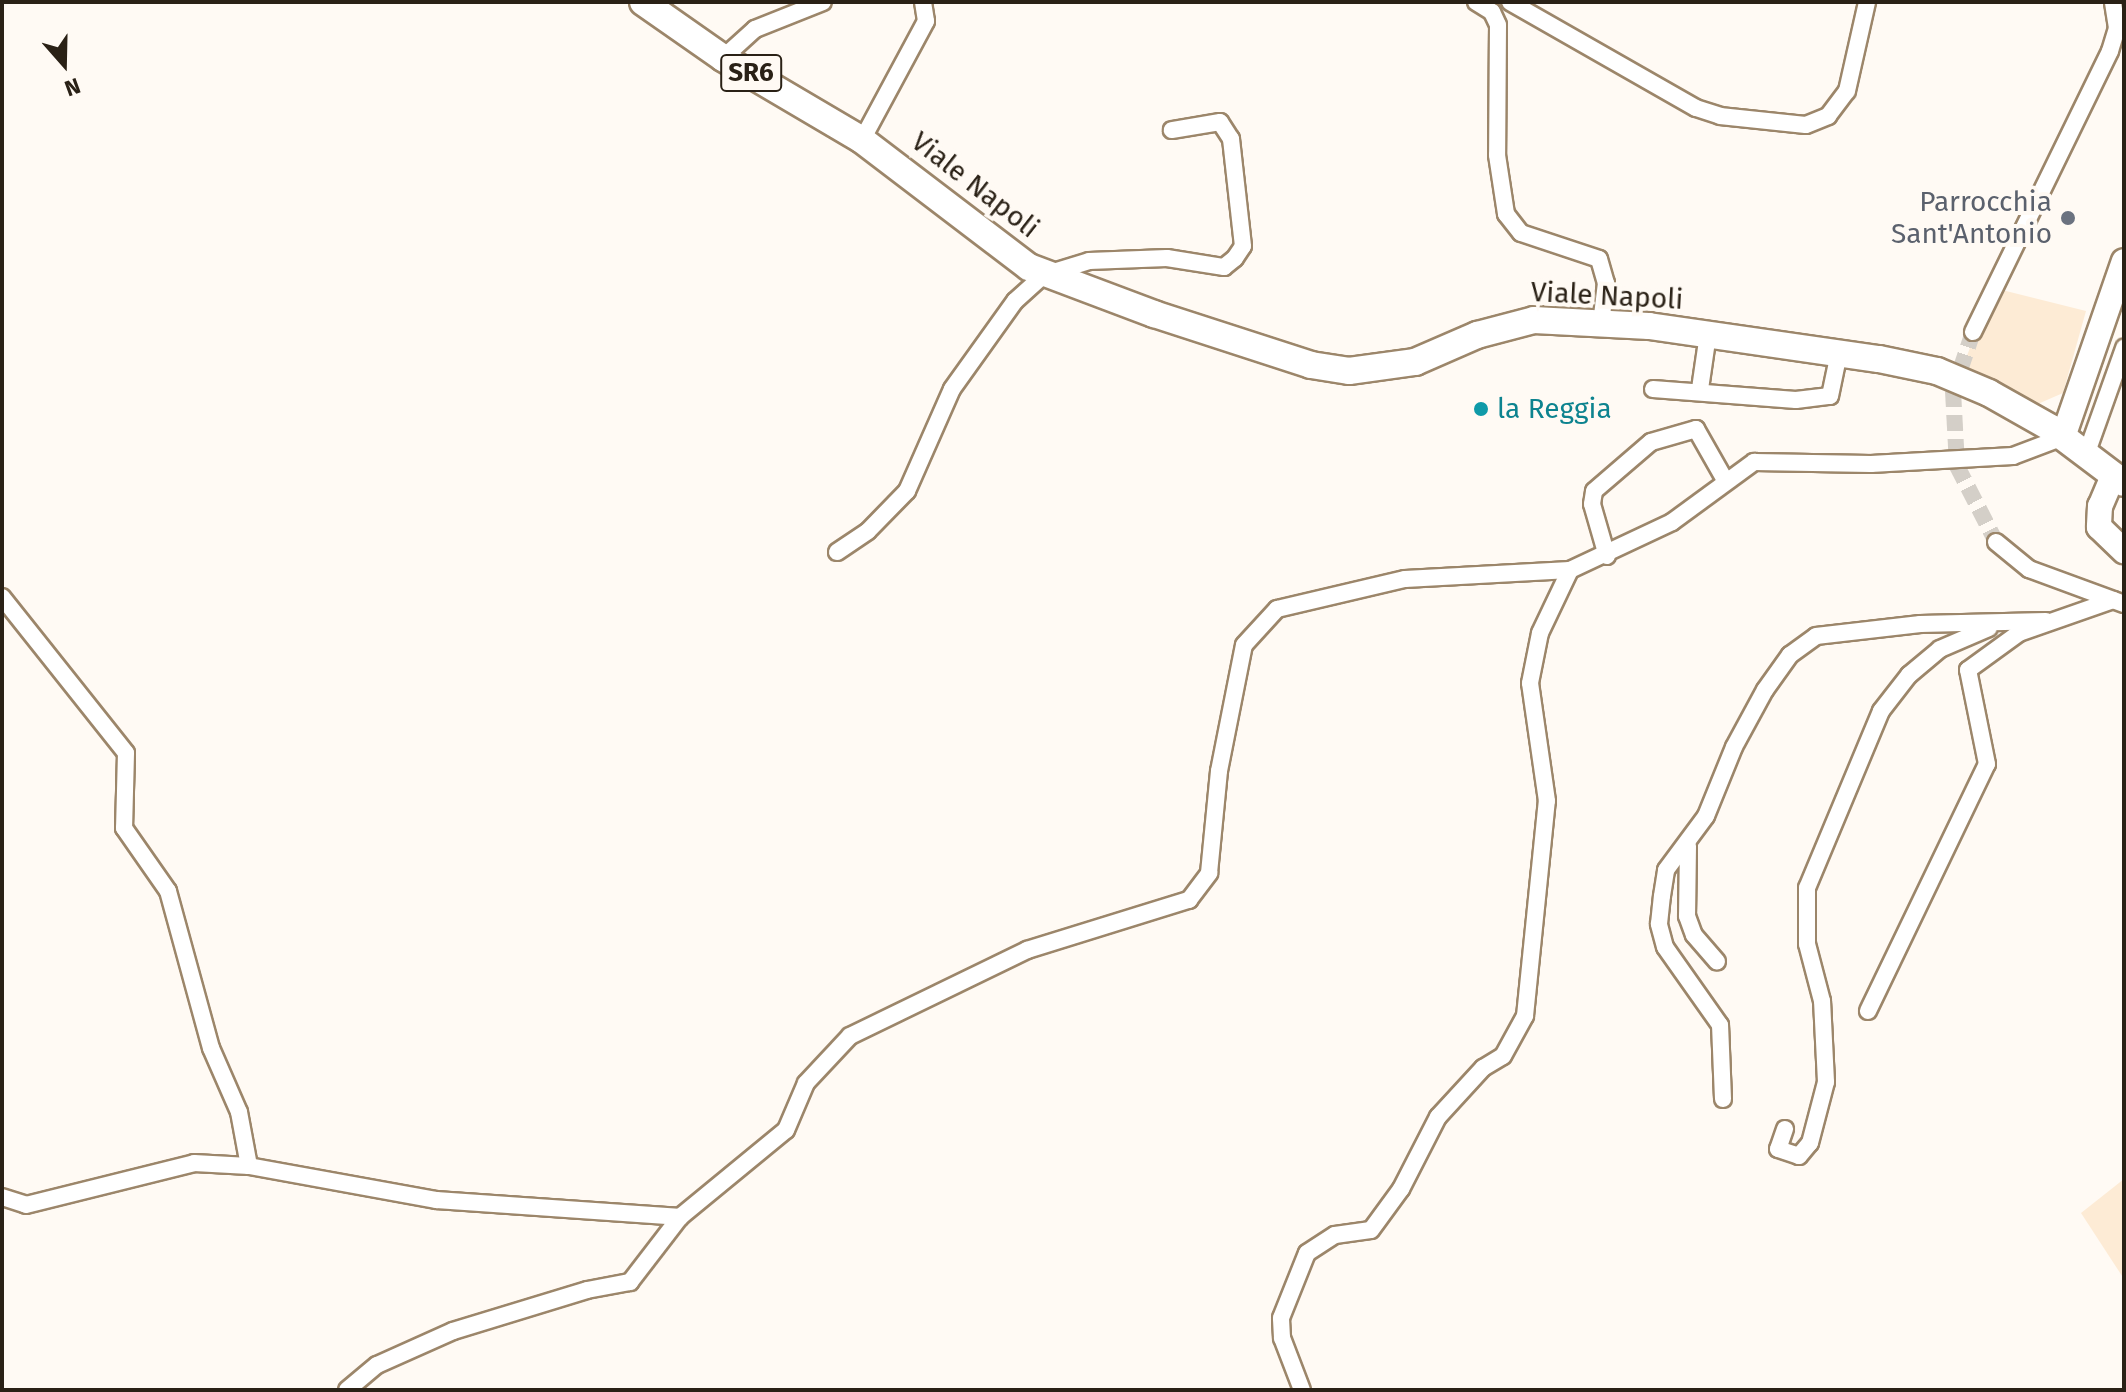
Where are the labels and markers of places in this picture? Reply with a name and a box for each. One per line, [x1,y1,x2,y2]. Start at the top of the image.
place label: Parrocchia Sant'Antonio [1891,185,2052,251]
marker: Parrocchia Sant'Antonio [2059,209,2077,227]
place label: la Reggia [1497,392,1612,426]
marker: la Reggia [1472,400,1490,418]

